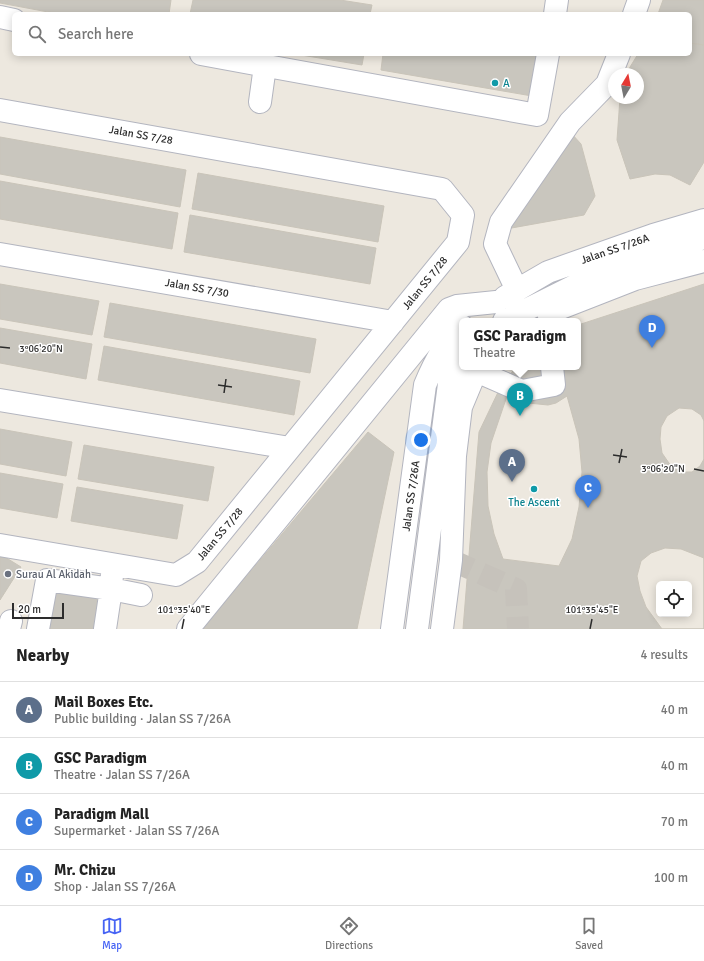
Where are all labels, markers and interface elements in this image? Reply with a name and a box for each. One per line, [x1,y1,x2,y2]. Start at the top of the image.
search box [12,12,692,56]
icon: search [26,23,48,45]
text: Search here [58,25,134,43]
north arrow [608,68,644,104]
place label: A [503,77,510,90]
marker: A [490,78,500,88]
street label: Jalan SS 7/28 [108,123,174,147]
street label: Jalan SS 7/26A [579,231,651,267]
street label: Jalan SS 7/28 [400,254,450,312]
street label: Jalan SS 7/30 [164,276,230,300]
pin: D [639,315,665,348]
popup [459,318,581,370]
text: GSC Paradigm [474,327,566,345]
text: 3°06'20"N [19,343,63,355]
text: Theatre [474,345,516,361]
pin: B [507,383,533,416]
your location [411,430,431,450]
pin: A [499,449,525,482]
street label: Jalan SS 7/26A [400,460,422,532]
text: 3°06'20"N [641,463,685,475]
pin: C [575,475,601,508]
marker: The Ascent [529,484,539,494]
place label: The Ascent [508,496,560,509]
street label: Jalan SS 7/28 [194,505,246,563]
place label: Surau Al Akidah [16,568,91,581]
marker: Surau Al Akidah [3,569,13,579]
map controls [656,581,692,617]
button: locate [656,581,692,617]
scale bar [12,601,64,620]
text: 20 m [18,603,41,616]
text: 101°35'40"E [157,604,211,616]
text: 101°35'45"E [565,604,619,616]
text: Nearby [16,645,69,666]
text: 4 results [640,647,688,663]
text: Mail Boxes Etc. [54,693,153,711]
text: A [25,702,33,718]
text: 40 m [661,702,688,718]
text: Public building · Jalan SS 7/26A [54,711,231,727]
text: GSC Paradigm [54,749,147,767]
text: B [25,758,33,774]
text: 40 m [661,758,688,774]
text: Theatre · Jalan SS 7/26A [54,767,190,783]
text: Paradigm Mall [54,805,149,823]
text: C [25,814,33,830]
text: 70 m [661,814,688,830]
text: Supermarket · Jalan SS 7/26A [54,823,220,839]
text: Mr. Chizu [54,861,116,879]
text: D [25,870,33,886]
text: 100 m [654,870,688,886]
text: Shop · Jalan SS 7/26A [54,879,176,895]
tab: Map [101,915,123,952]
tab: Directions [325,915,373,952]
tab: Saved [575,915,603,952]

